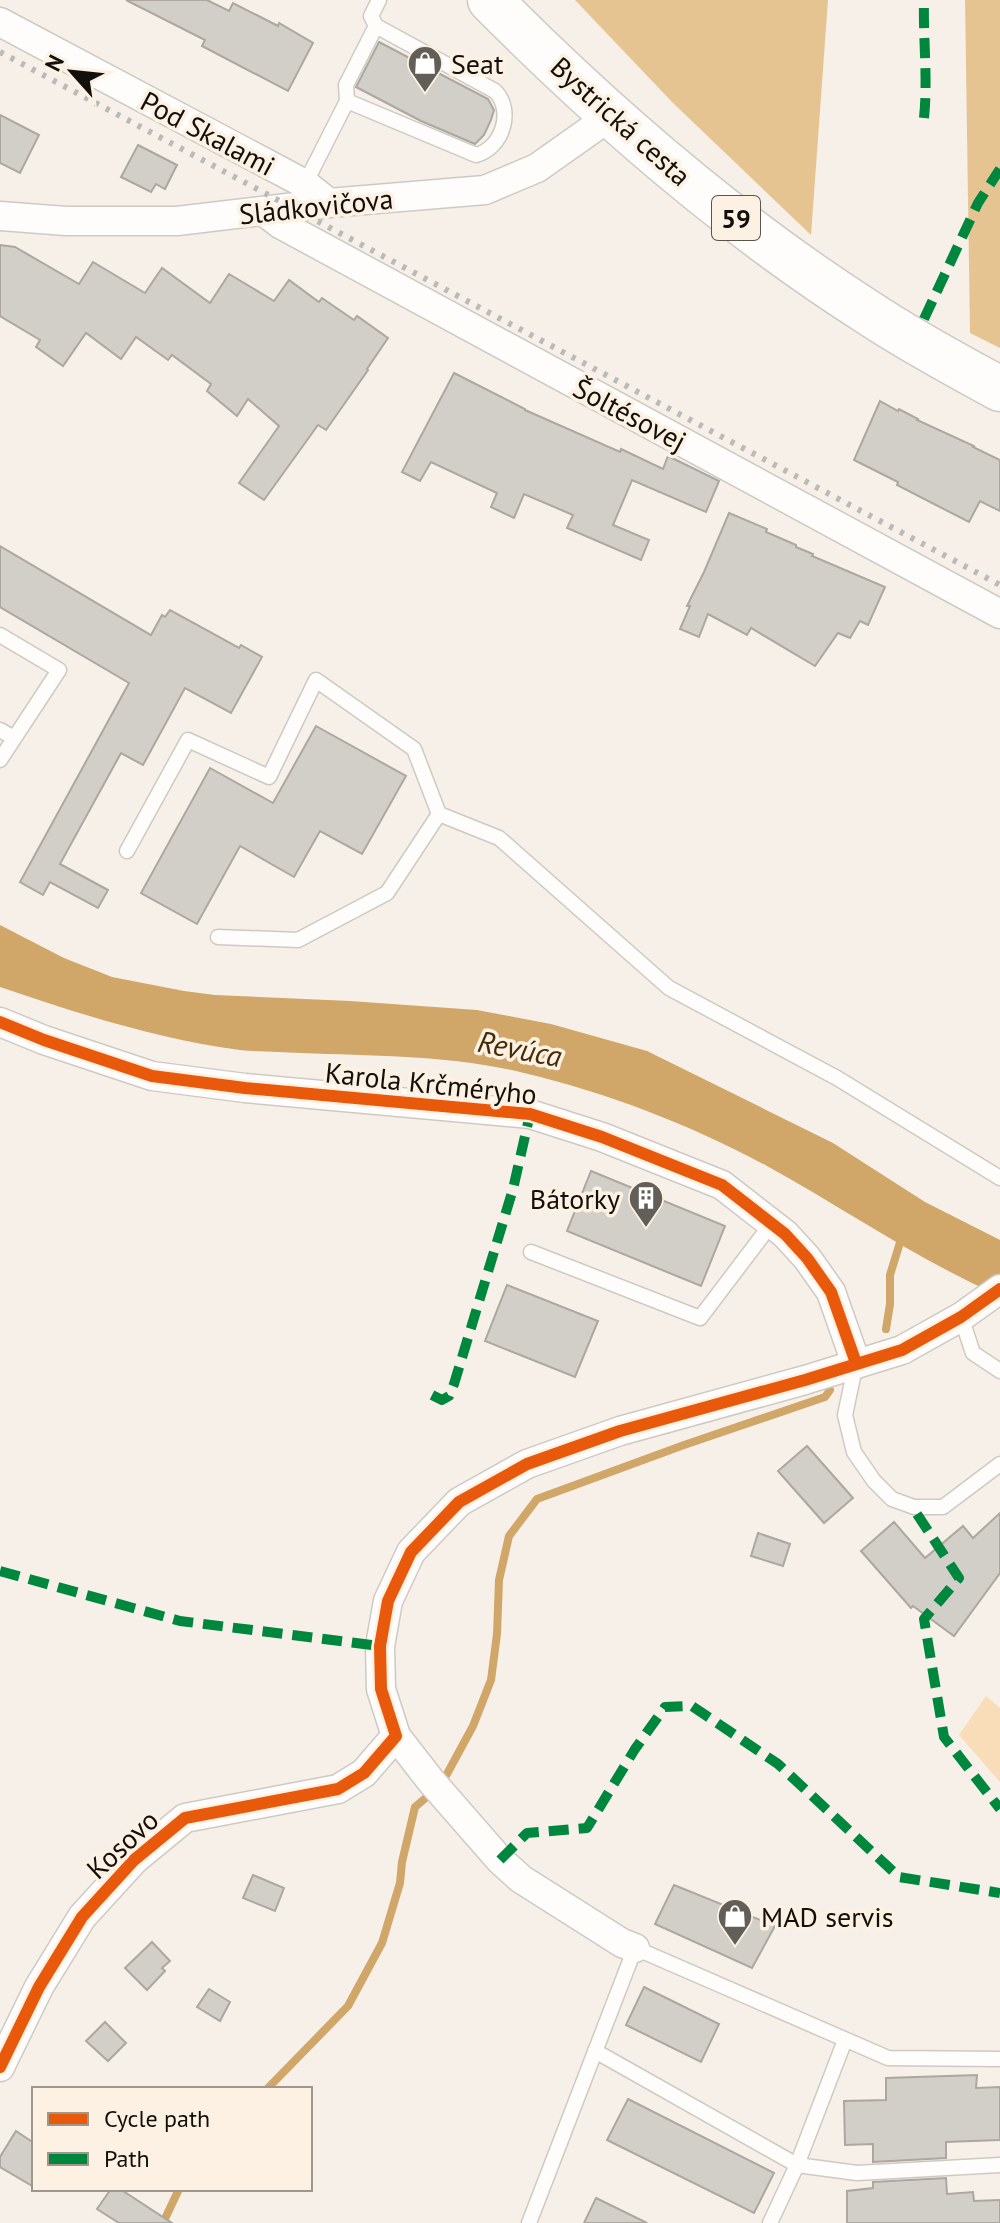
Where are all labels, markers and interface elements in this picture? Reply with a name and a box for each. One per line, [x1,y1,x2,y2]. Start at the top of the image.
north arrow [32,32,112,112]
shop icon: Seat [406,44,444,94]
place label: Seat [451,45,504,82]
street label: Bystrická cesta [543,48,699,194]
text: N [38,50,70,76]
street label: Pod Skalami [135,82,281,184]
street label: Sládkovičova [237,180,395,232]
road number: 59 [712,196,760,240]
street label: Šoltésovej [567,369,693,459]
water label: Revúca [475,1021,566,1075]
street label: Karola Krčméryho [323,1053,539,1113]
building icon: Bátorky [627,1179,665,1229]
place label: Bátorky [530,1180,620,1217]
street label: Kosovo [78,1801,166,1887]
shop icon: MAD servis [716,1897,754,1947]
place label: MAD servis [761,1898,894,1935]
legend [32,2087,312,2191]
text: Cycle path [104,2103,210,2134]
text: Path [104,2143,150,2174]

